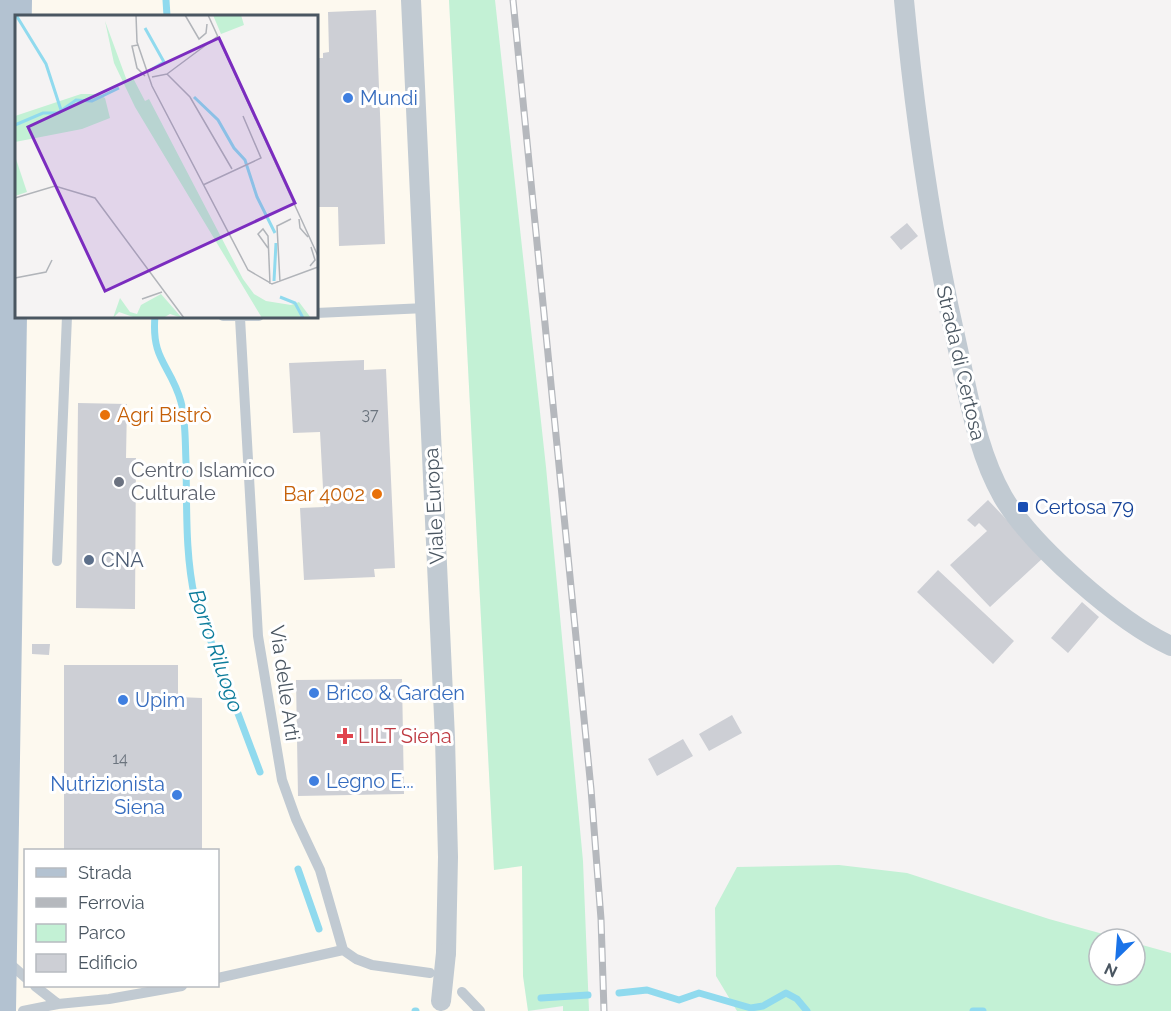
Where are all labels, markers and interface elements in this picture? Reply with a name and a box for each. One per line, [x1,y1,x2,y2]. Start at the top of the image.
inset map [15,15,318,318]
place label: Mundi [360,86,418,110]
marker: Mundi [341,91,355,105]
street label: Strada di Certosa [931,283,991,443]
place label: Agri Bistrò [117,403,212,427]
house number: 37 [361,405,379,424]
marker: Agri Bistrò [98,408,112,422]
street label: Viale Europa [419,447,449,565]
place label: Centro Islamico Culturale [131,458,275,505]
marker: Centro Islamico Culturale [112,475,126,489]
place label: Bar 4002 [283,482,365,506]
marker: Bar 4002 [370,487,384,501]
place label: Certosa 79 [1035,495,1134,519]
marker: Certosa 79 [1016,500,1030,514]
place label: CNA [101,548,144,572]
marker: CNA [82,553,96,567]
water label: Borro Riluogo [184,586,249,716]
street label: Via delle Arti [265,623,305,743]
place label: Brico & Garden [326,681,465,705]
marker: Brico & Garden [307,686,321,700]
place label: Upim [135,688,185,712]
marker: Upim [116,693,130,707]
place label: LILT Siena [358,724,452,748]
marker: LILT Siena [336,727,354,745]
house number: 14 [112,749,128,768]
place label: Legno E... [326,769,414,793]
place label: Nutrizionista Siena [50,772,165,819]
marker: Legno E... [307,774,321,788]
marker: Nutrizionista Siena [170,788,184,802]
legend [24,849,219,987]
text: Strada [78,862,132,883]
text: Ferrovia [78,892,145,913]
text: Parco [78,922,126,943]
north arrow [1087,927,1147,987]
text: Edificio [78,952,138,973]
text: N [1101,959,1120,981]

